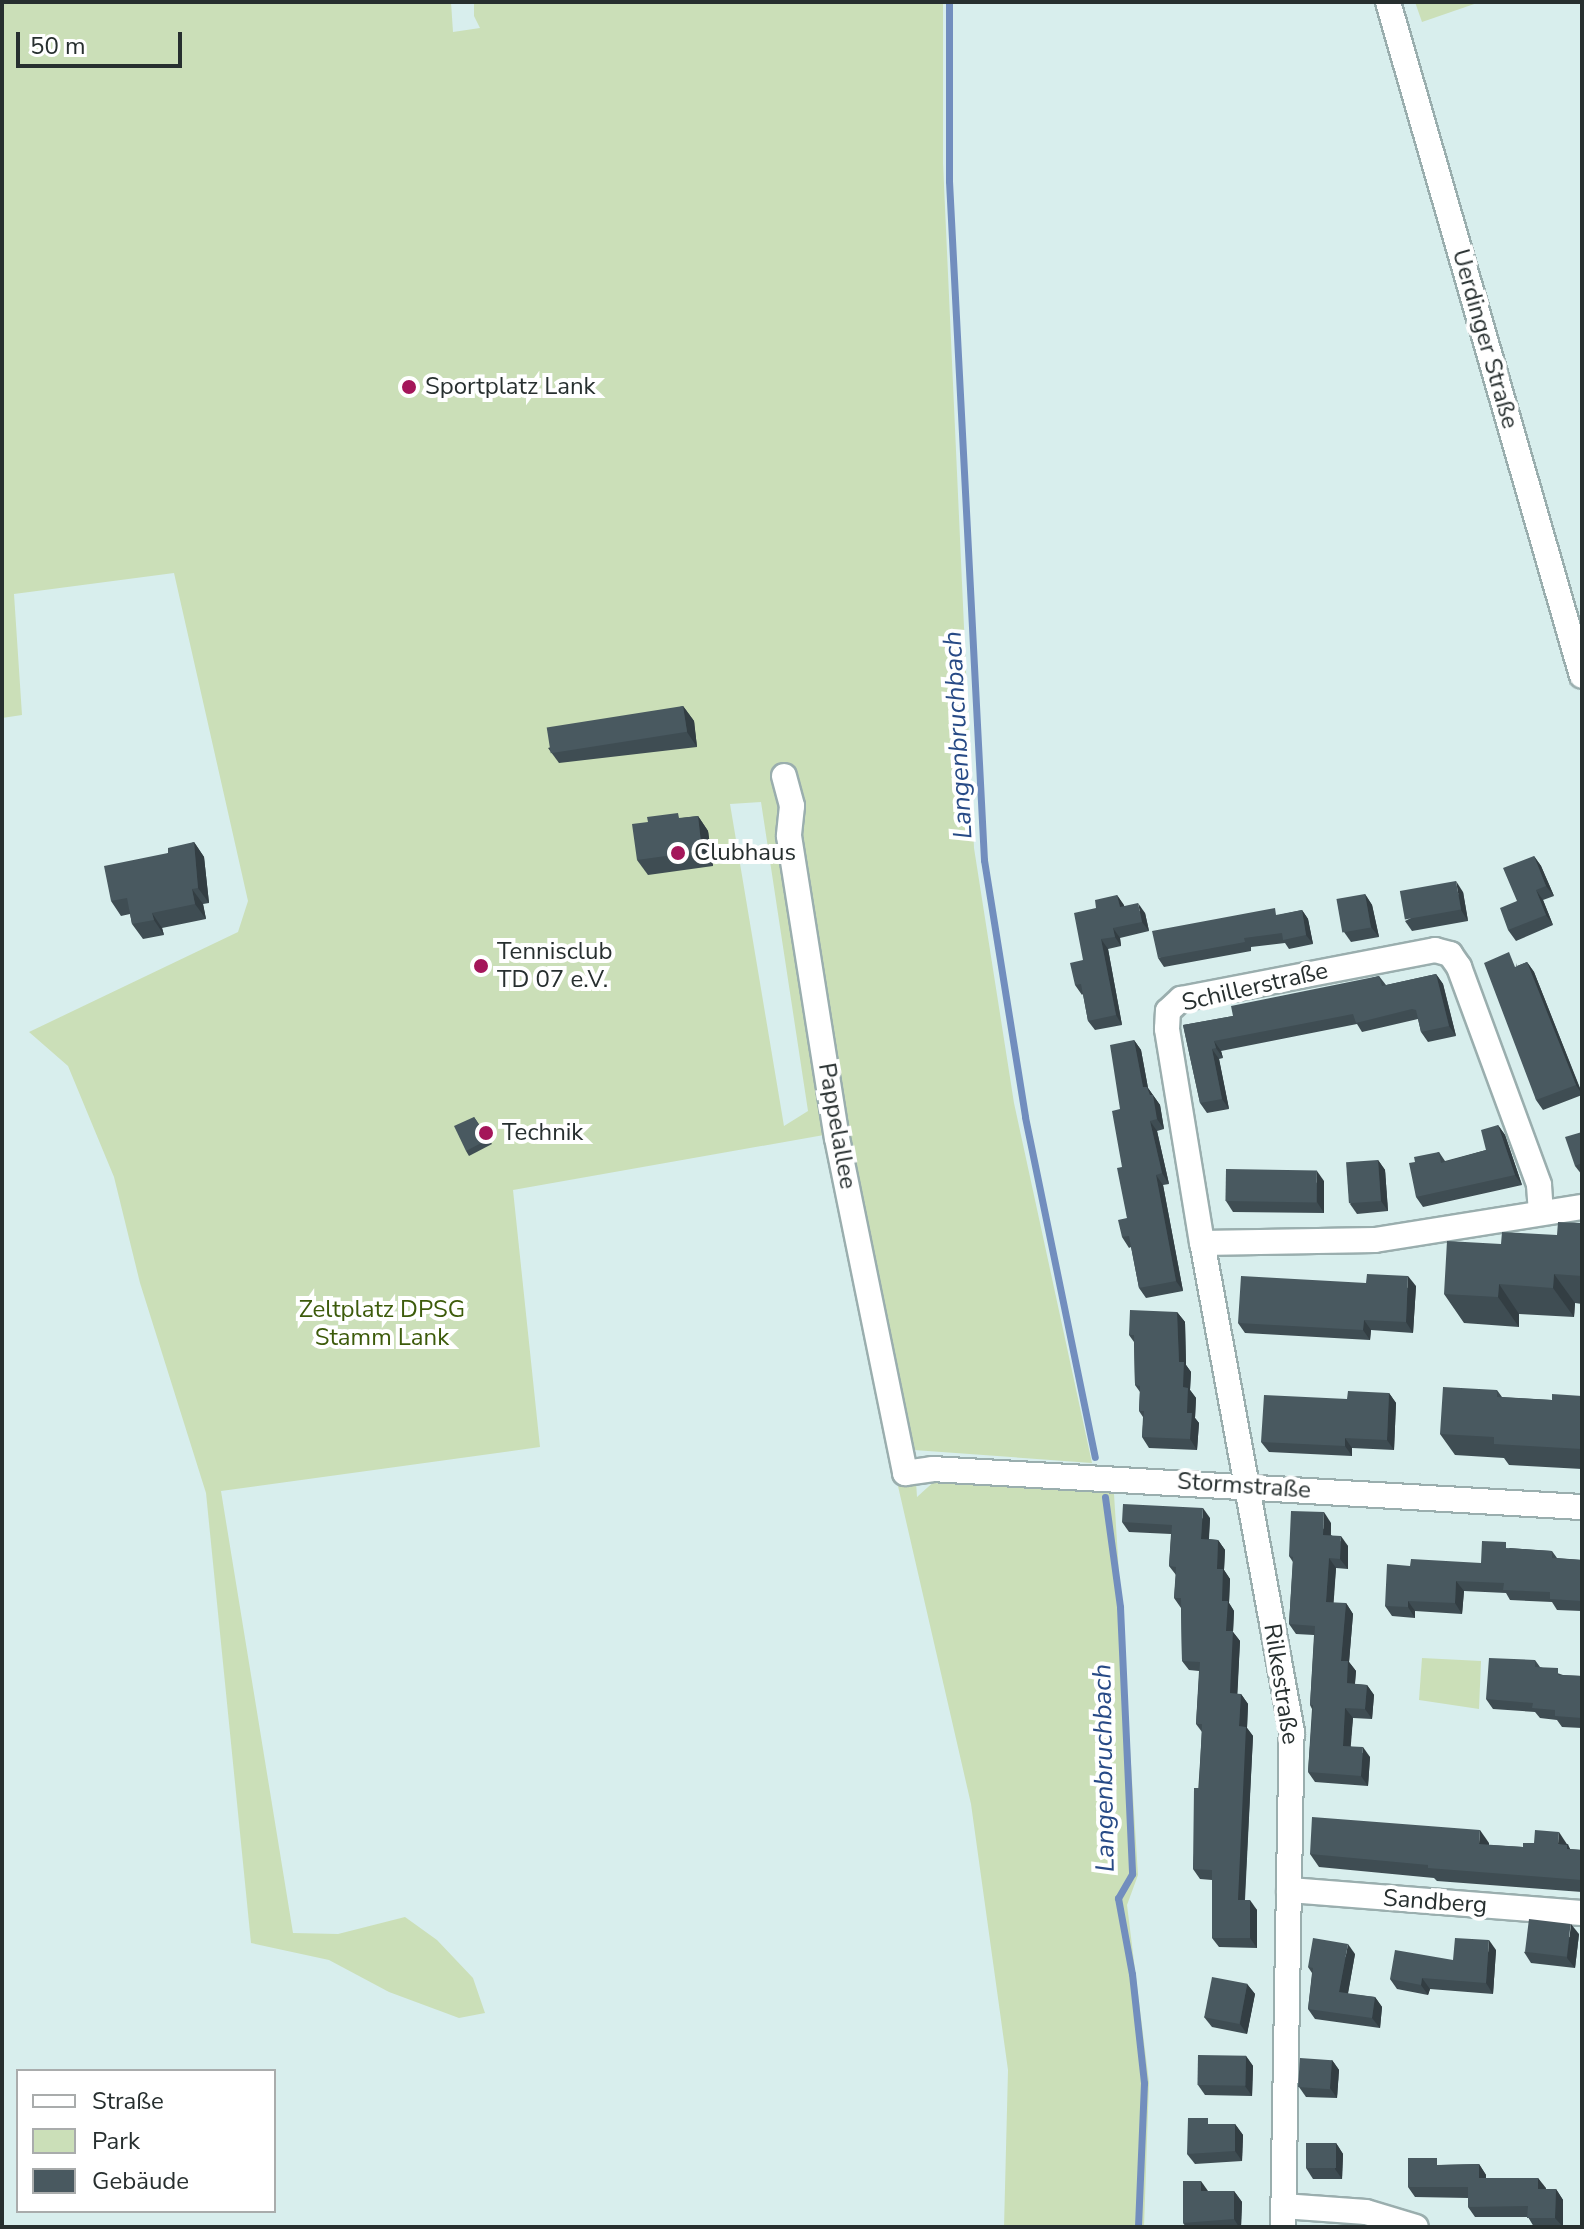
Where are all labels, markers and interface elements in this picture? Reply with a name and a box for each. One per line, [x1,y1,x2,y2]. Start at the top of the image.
scale bar [20,16,186,66]
text: 50 m [30,30,86,62]
street label: Uerdinger Straße [1446,246,1524,432]
place label: Sportplatz Lank [425,373,596,401]
marker: Sportplatz Lank [400,378,418,396]
water label: Langenbruchbach [937,630,979,840]
place label: Clubhaus [694,839,796,867]
marker: Clubhaus [669,844,687,862]
place label: Tennisclub TD 07 e.V. [497,938,612,994]
street label: Schillerstraße [1179,956,1331,1018]
marker: Tennisclub TD 07 e.V. [472,957,490,975]
street label: Pappelallee [812,1061,862,1191]
place label: Technik [502,1119,583,1147]
marker: Technik [477,1124,495,1142]
park label: Zeltplatz DPSG Stamm Lank [299,1296,465,1352]
street label: Stormstraße [1176,1467,1312,1505]
street label: Rilkestraße [1257,1622,1305,1746]
water label: Langenbruchbach [1087,1664,1121,1872]
street label: Sandberg [1382,1884,1488,1920]
legend [16,2069,276,2213]
text: Straße [92,2085,164,2117]
text: Park [92,2125,140,2157]
text: Gebäude [92,2165,189,2197]

